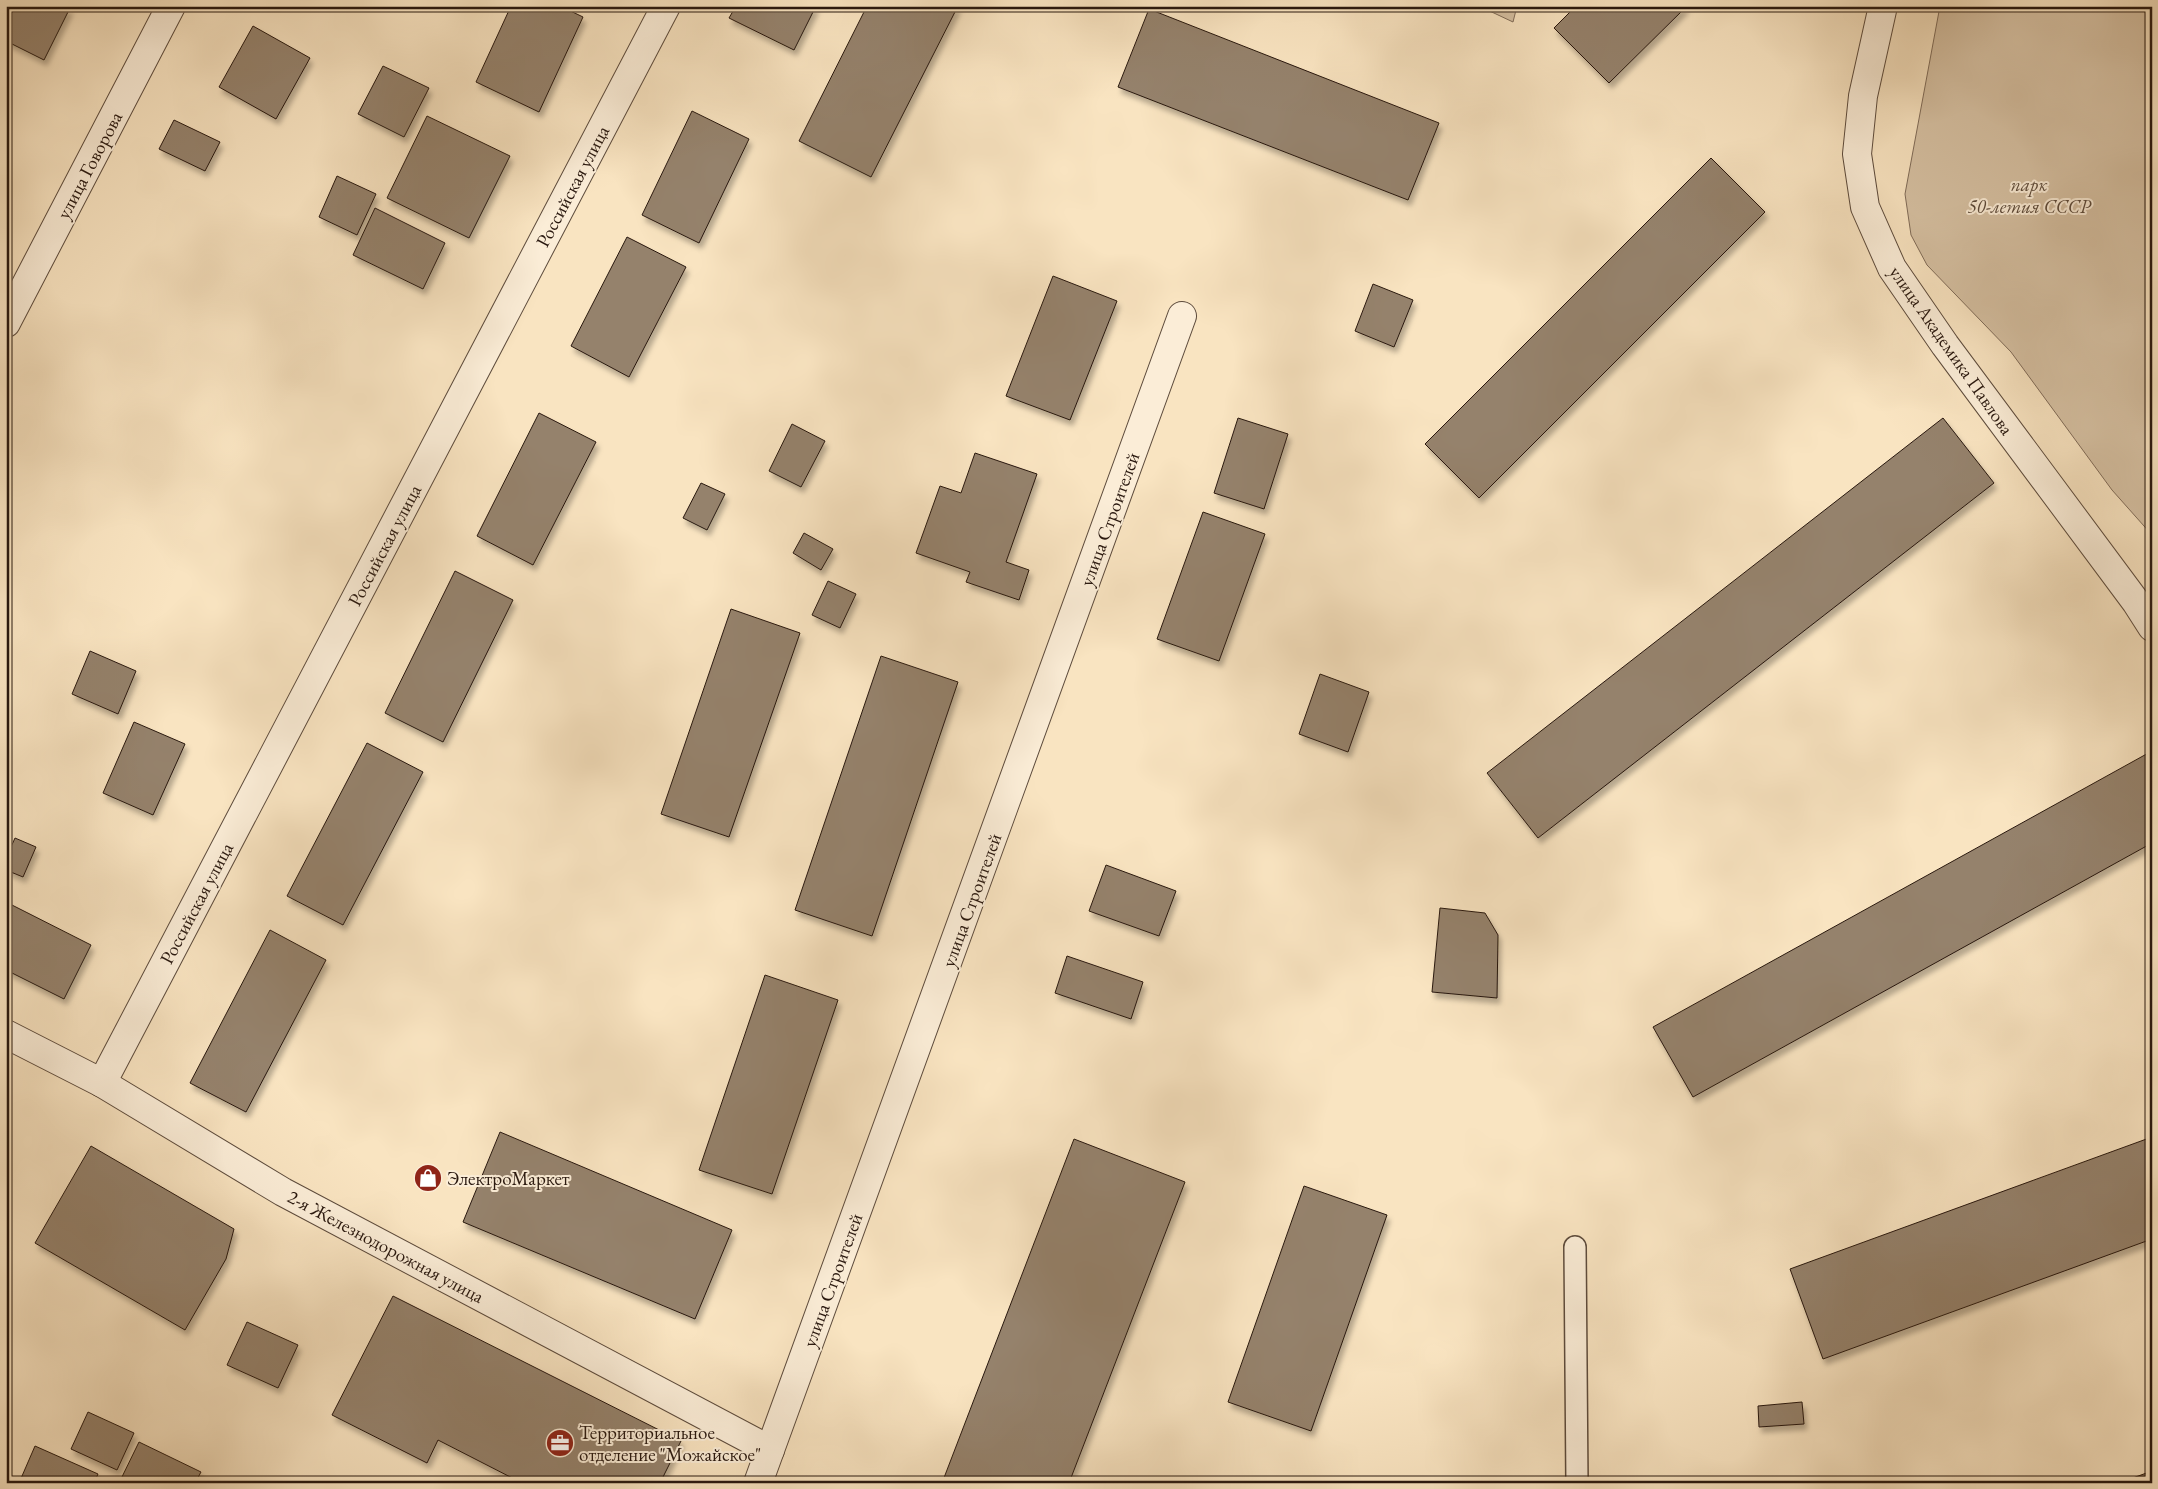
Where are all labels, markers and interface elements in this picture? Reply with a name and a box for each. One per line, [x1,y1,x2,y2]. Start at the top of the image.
street label: улица Говорова [51,107,128,223]
street label: Российская улица [530,121,615,251]
park label: парк 50-летия СССР [1967,172,2092,219]
street label: улица Академика Павлова [1884,261,2020,440]
street label: улица Строителей [1074,449,1145,589]
street label: Российская улица [342,480,427,610]
street label: улица Строителей [936,830,1007,970]
street label: Российская улица [154,838,239,968]
shop icon: ЭлектроМаркет [413,1163,443,1193]
place label: ЭлектроМаркет [447,1166,570,1191]
street label: 2-я Железнодорожная улица [283,1184,489,1309]
street label: улица Строителей [797,1210,868,1350]
place label: Территориальное отделение "Можайское" [579,1420,761,1467]
office icon: Территориальное отделение "Можайское" [545,1428,575,1458]

